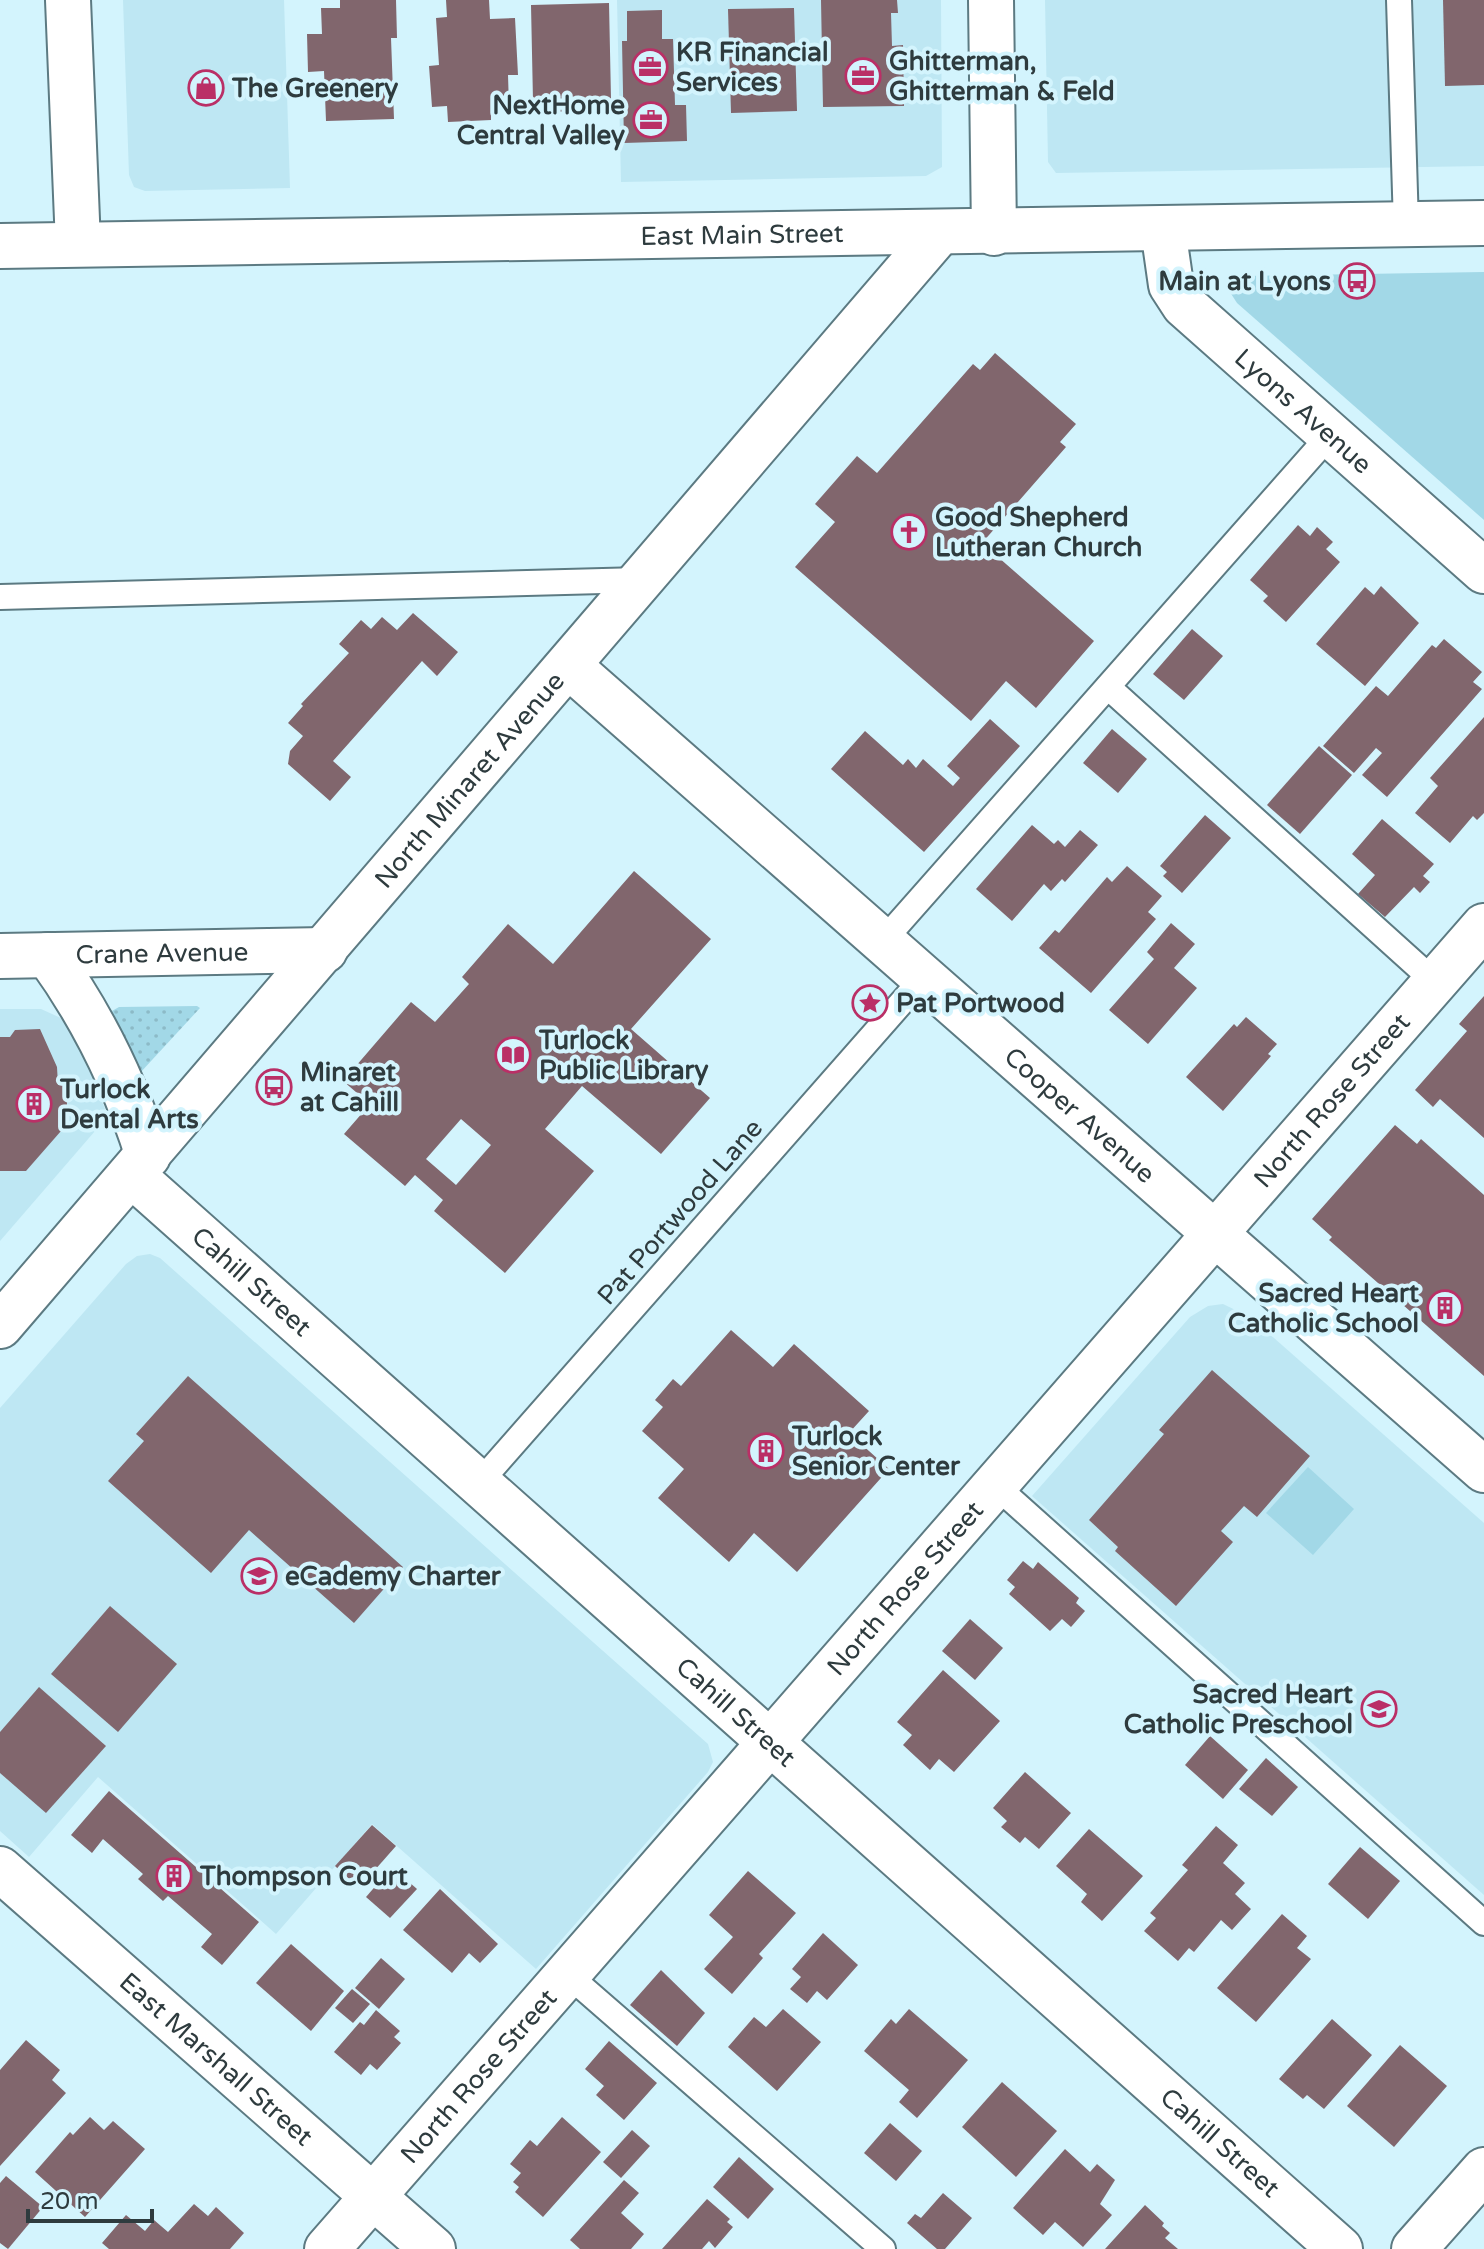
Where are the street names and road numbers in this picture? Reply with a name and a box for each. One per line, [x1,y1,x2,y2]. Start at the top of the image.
street label: East Main Street [640,217,844,252]
street label: Lyons Avenue [1228,342,1378,480]
street label: North Minaret Avenue [368,666,570,894]
street label: Crane Avenue [75,936,249,970]
street label: North Rose Street [1247,1007,1416,1194]
street label: Cooper Avenue [998,1040,1162,1189]
street label: Pat Portwood Lane [591,1113,769,1311]
street label: Cahill Street [186,1220,318,1342]
street label: North Rose Street [820,1494,990,1682]
street label: Cahill Street [670,1651,802,1773]
street label: East Marshall Street [113,1966,320,2152]
street label: North Rose Street [394,1982,563,2169]
street label: Cahill Street [1154,2081,1286,2204]

